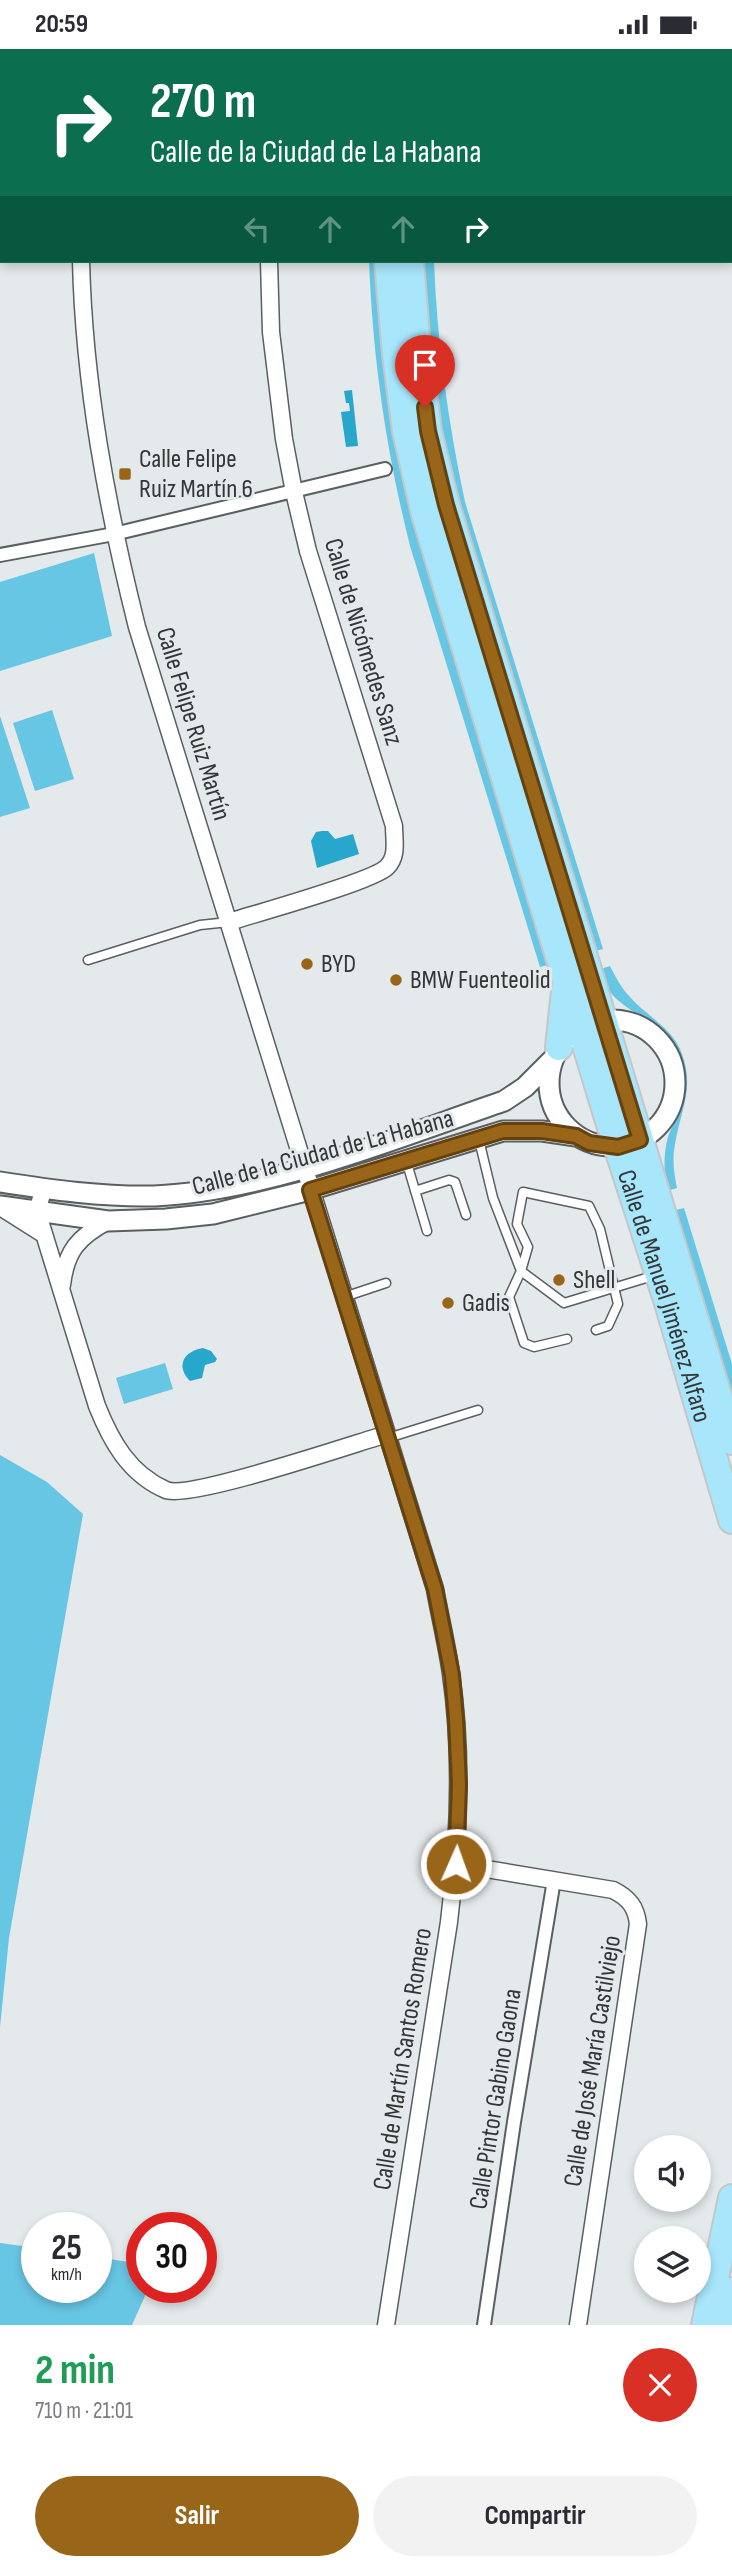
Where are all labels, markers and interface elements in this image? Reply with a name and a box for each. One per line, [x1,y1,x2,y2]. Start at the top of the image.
text: 20:59 [35,9,88,40]
text: 270 m [150,73,256,132]
icon: right [35,77,126,168]
text: Calle de la Ciudad de La Habana [150,133,481,172]
icon: left [238,210,276,248]
icon: ahead [311,210,349,248]
icon: ahead [384,210,422,248]
icon: right [457,210,495,248]
pin [395,335,455,407]
icon: arrive [406,346,444,384]
place label: Calle Felipe Ruiz Martín 6 [139,444,253,505]
marker: Calle Felipe Ruiz Martín 6 [117,466,133,482]
street label: Calle de Nicómedes Sanz [317,535,409,749]
street label: Calle Felipe Ruiz Martín [149,624,237,824]
place label: BYD [321,949,356,980]
marker: BYD [299,956,315,972]
place label: BMW Fuenteolid [410,965,551,996]
marker: BMW Fuenteolid [388,972,404,988]
street label: Calle de la Ciudad de La Habana [189,1103,457,1203]
street label: Calle de Manuel Jiménez Alfaro [610,1166,718,1426]
place label: Shell [573,1265,615,1296]
marker: Shell [551,1272,567,1288]
place label: Gadis [462,1288,510,1319]
marker: Gadis [440,1295,456,1311]
position arrow [419,1827,493,1901]
street label: Calle de Martín Santos Romero [367,1926,439,2192]
street label: Calle de José María Castilviejo [558,1933,628,2189]
street label: Calle Pintor Gabino Gaona [463,1986,529,2212]
map controls [634,2135,711,2303]
button: sound [634,2135,711,2212]
speed limit sign: 30 [126,2212,217,2303]
button: layers [634,2226,711,2303]
text: 25 [51,2227,82,2270]
text: km/h [51,2264,82,2285]
text: 2 min [35,2345,115,2396]
button: close [623,2348,697,2422]
text: 710 m · 21:01 [35,2397,133,2425]
button: Salir [35,2476,359,2556]
button: Compartir [373,2476,697,2556]

